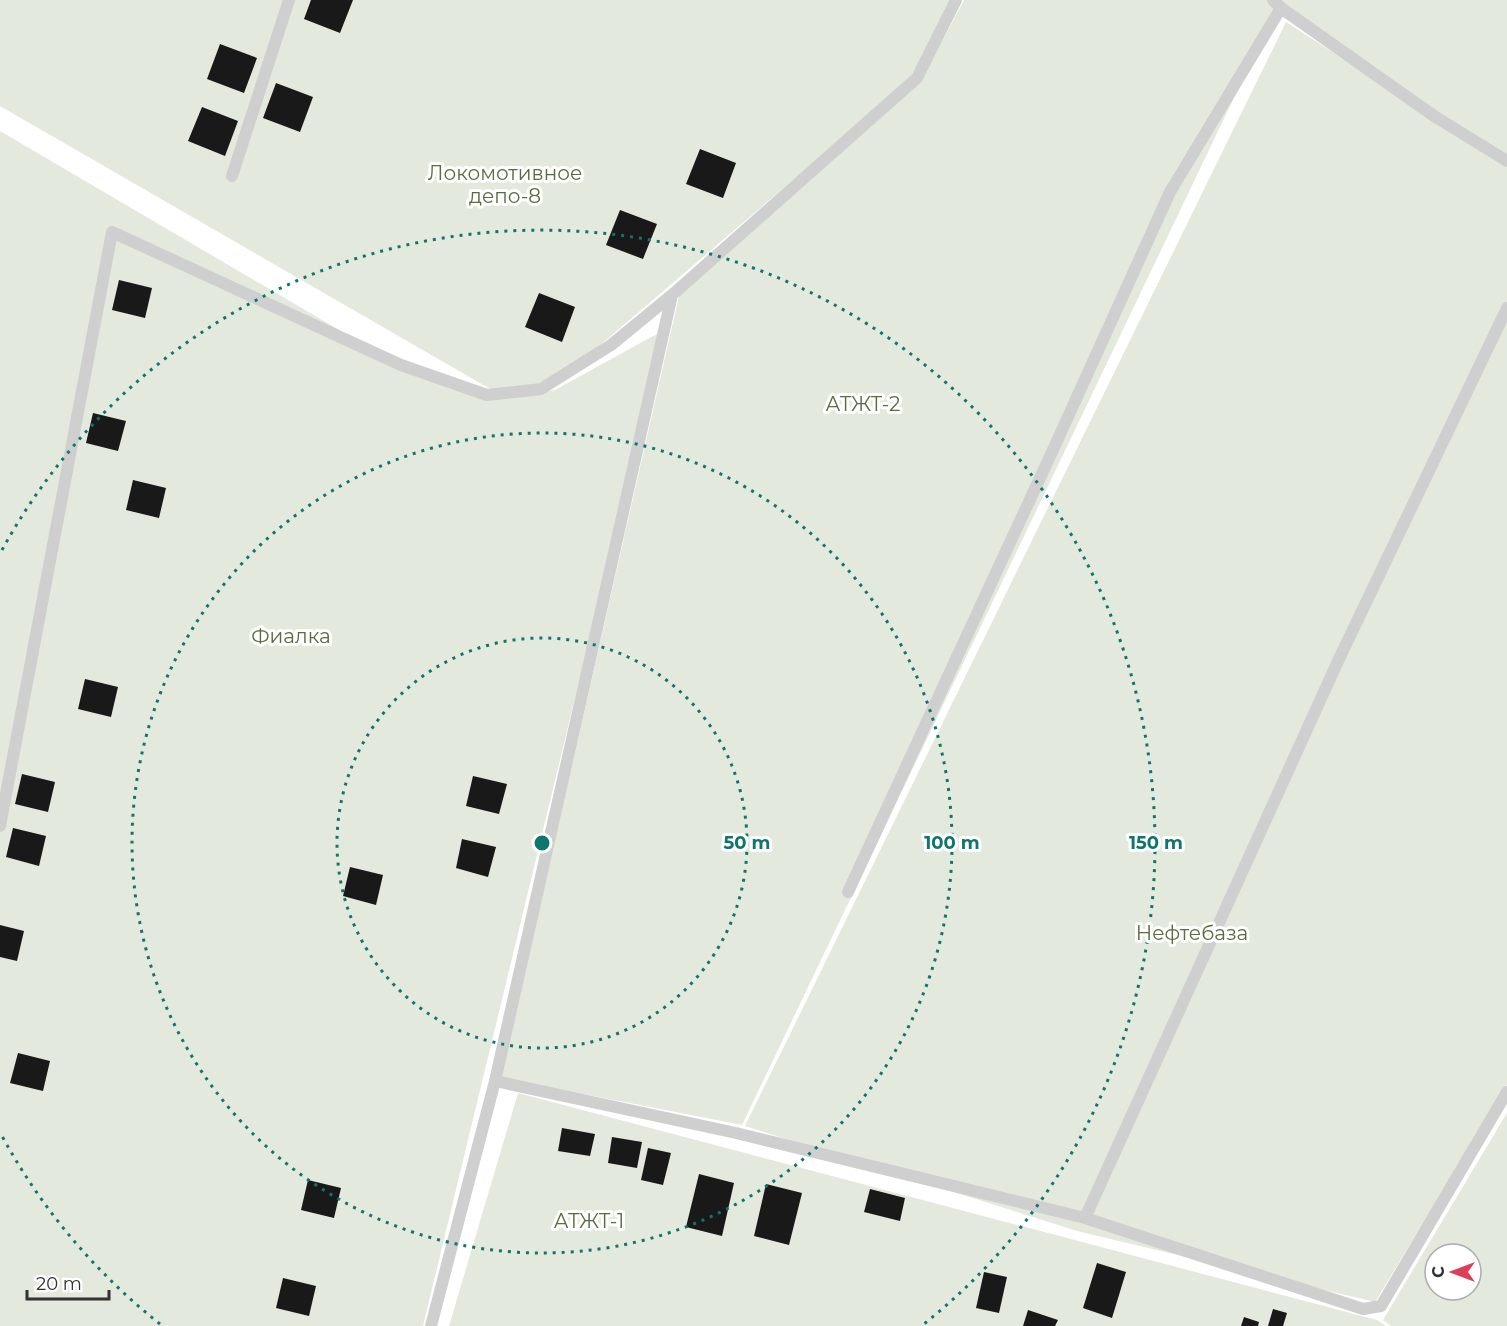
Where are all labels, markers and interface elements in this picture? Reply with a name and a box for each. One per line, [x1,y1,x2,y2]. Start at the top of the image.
park label: Локомотивное депо-8 [428,161,582,208]
park label: АТЖТ-2 [826,392,900,416]
park label: Фиалка [251,624,331,648]
text: 50 m [724,832,770,854]
text: 100 m [924,832,980,854]
text: 150 m [1129,832,1183,854]
centre of rings [532,833,552,853]
park label: Нефтебаза [1136,921,1248,945]
park label: АТЖТ-1 [554,1209,624,1233]
north arrow [1423,1242,1483,1302]
scale bar [27,1263,110,1301]
text: С [1429,1266,1448,1278]
text: 20 m [36,1273,82,1295]

